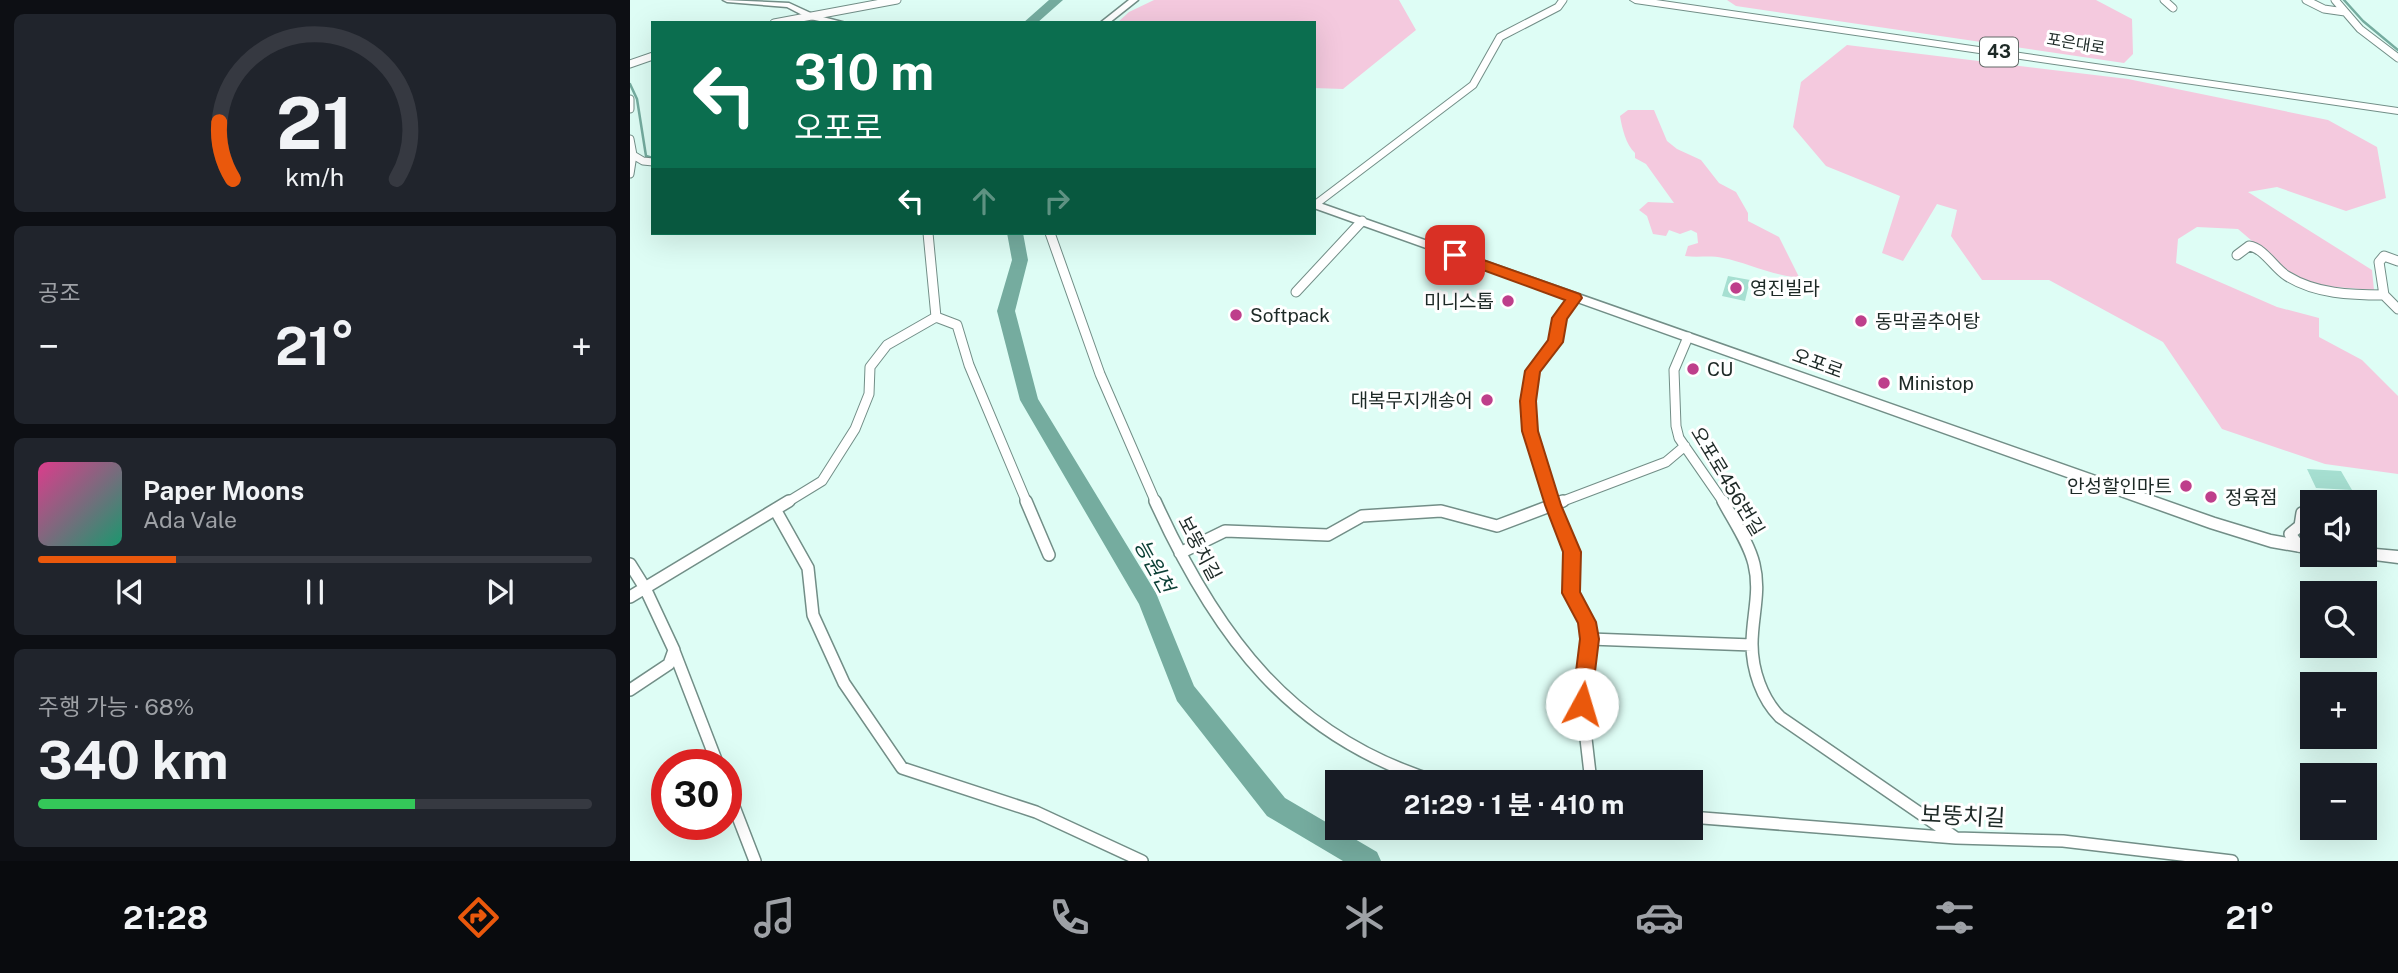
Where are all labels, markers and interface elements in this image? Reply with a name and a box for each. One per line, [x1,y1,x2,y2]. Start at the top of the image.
street label: 포은대로 [2045,30,2107,58]
road number: 43 [1980,38,2018,66]
text: 310 m [794,43,934,101]
icon: left [679,49,770,140]
text: 21 [276,80,354,165]
text: 오포로 [794,109,882,146]
text: km/h [286,162,344,192]
icon: left [892,182,930,220]
icon: ahead [965,182,1003,220]
icon: right [1038,182,1076,220]
pin [1425,225,1485,285]
icon: arrive [1436,236,1474,274]
place label: 영진빌라 [1750,277,1820,299]
text: 공조 [38,279,80,306]
marker: 영진빌라 [1728,280,1744,296]
place label: 미니스톱 [1424,290,1494,312]
marker: 미니스톱 [1500,293,1516,309]
place label: Softpack [1250,304,1330,326]
marker: Softpack [1228,307,1244,323]
place label: 동막골추어탕 [1875,310,1980,332]
marker: 동막골추어탕 [1853,313,1869,329]
text: 21° [275,316,355,377]
text: − [38,324,59,369]
text: + [571,324,592,369]
street label: 오포로 [1790,344,1846,382]
place label: CU [1707,358,1733,380]
marker: CU [1685,361,1701,377]
place label: Ministop [1898,372,1974,394]
marker: Ministop [1876,375,1892,391]
place label: 대복무지개송어 [1351,389,1473,411]
marker: 대복무지개송어 [1479,392,1495,408]
street label: 오포로456번길 [1687,423,1769,539]
text: Paper Moons [143,475,304,506]
place label: 안성할인마트 [2067,475,2172,497]
marker: 안성할인마트 [2178,478,2194,494]
place label: 정육점 [2225,486,2277,508]
marker: 정육점 [2203,489,2219,505]
map controls [2300,490,2377,840]
button: sound [2300,490,2377,567]
text: Ada Vale [143,506,237,533]
street label: 보뚱치길 [1174,512,1226,584]
water label: 능원천 [1129,534,1181,600]
icon: previous [111,573,149,611]
icon: pause [296,573,334,611]
icon: next [481,573,519,611]
button: search [2300,581,2377,658]
position arrow [1545,667,1619,741]
button: + [2300,672,2377,749]
text: 주행 가능 · 68% [38,693,194,720]
text: 340 km [38,730,228,791]
speed limit sign: 30 [651,749,742,840]
button: − [2300,763,2377,840]
text: 21:29 · 1 분 · 410 m [1404,789,1624,820]
street label: 보뚱치길 [1920,800,2006,831]
icon: directions [454,893,503,942]
icon: music [750,893,799,942]
icon: phone [1045,893,1094,942]
icon: climate [1340,893,1389,942]
icon: car [1635,893,1684,942]
icon: filters [1930,893,1979,942]
text: 21:28 [123,899,208,936]
text: 21° [2226,899,2275,936]

